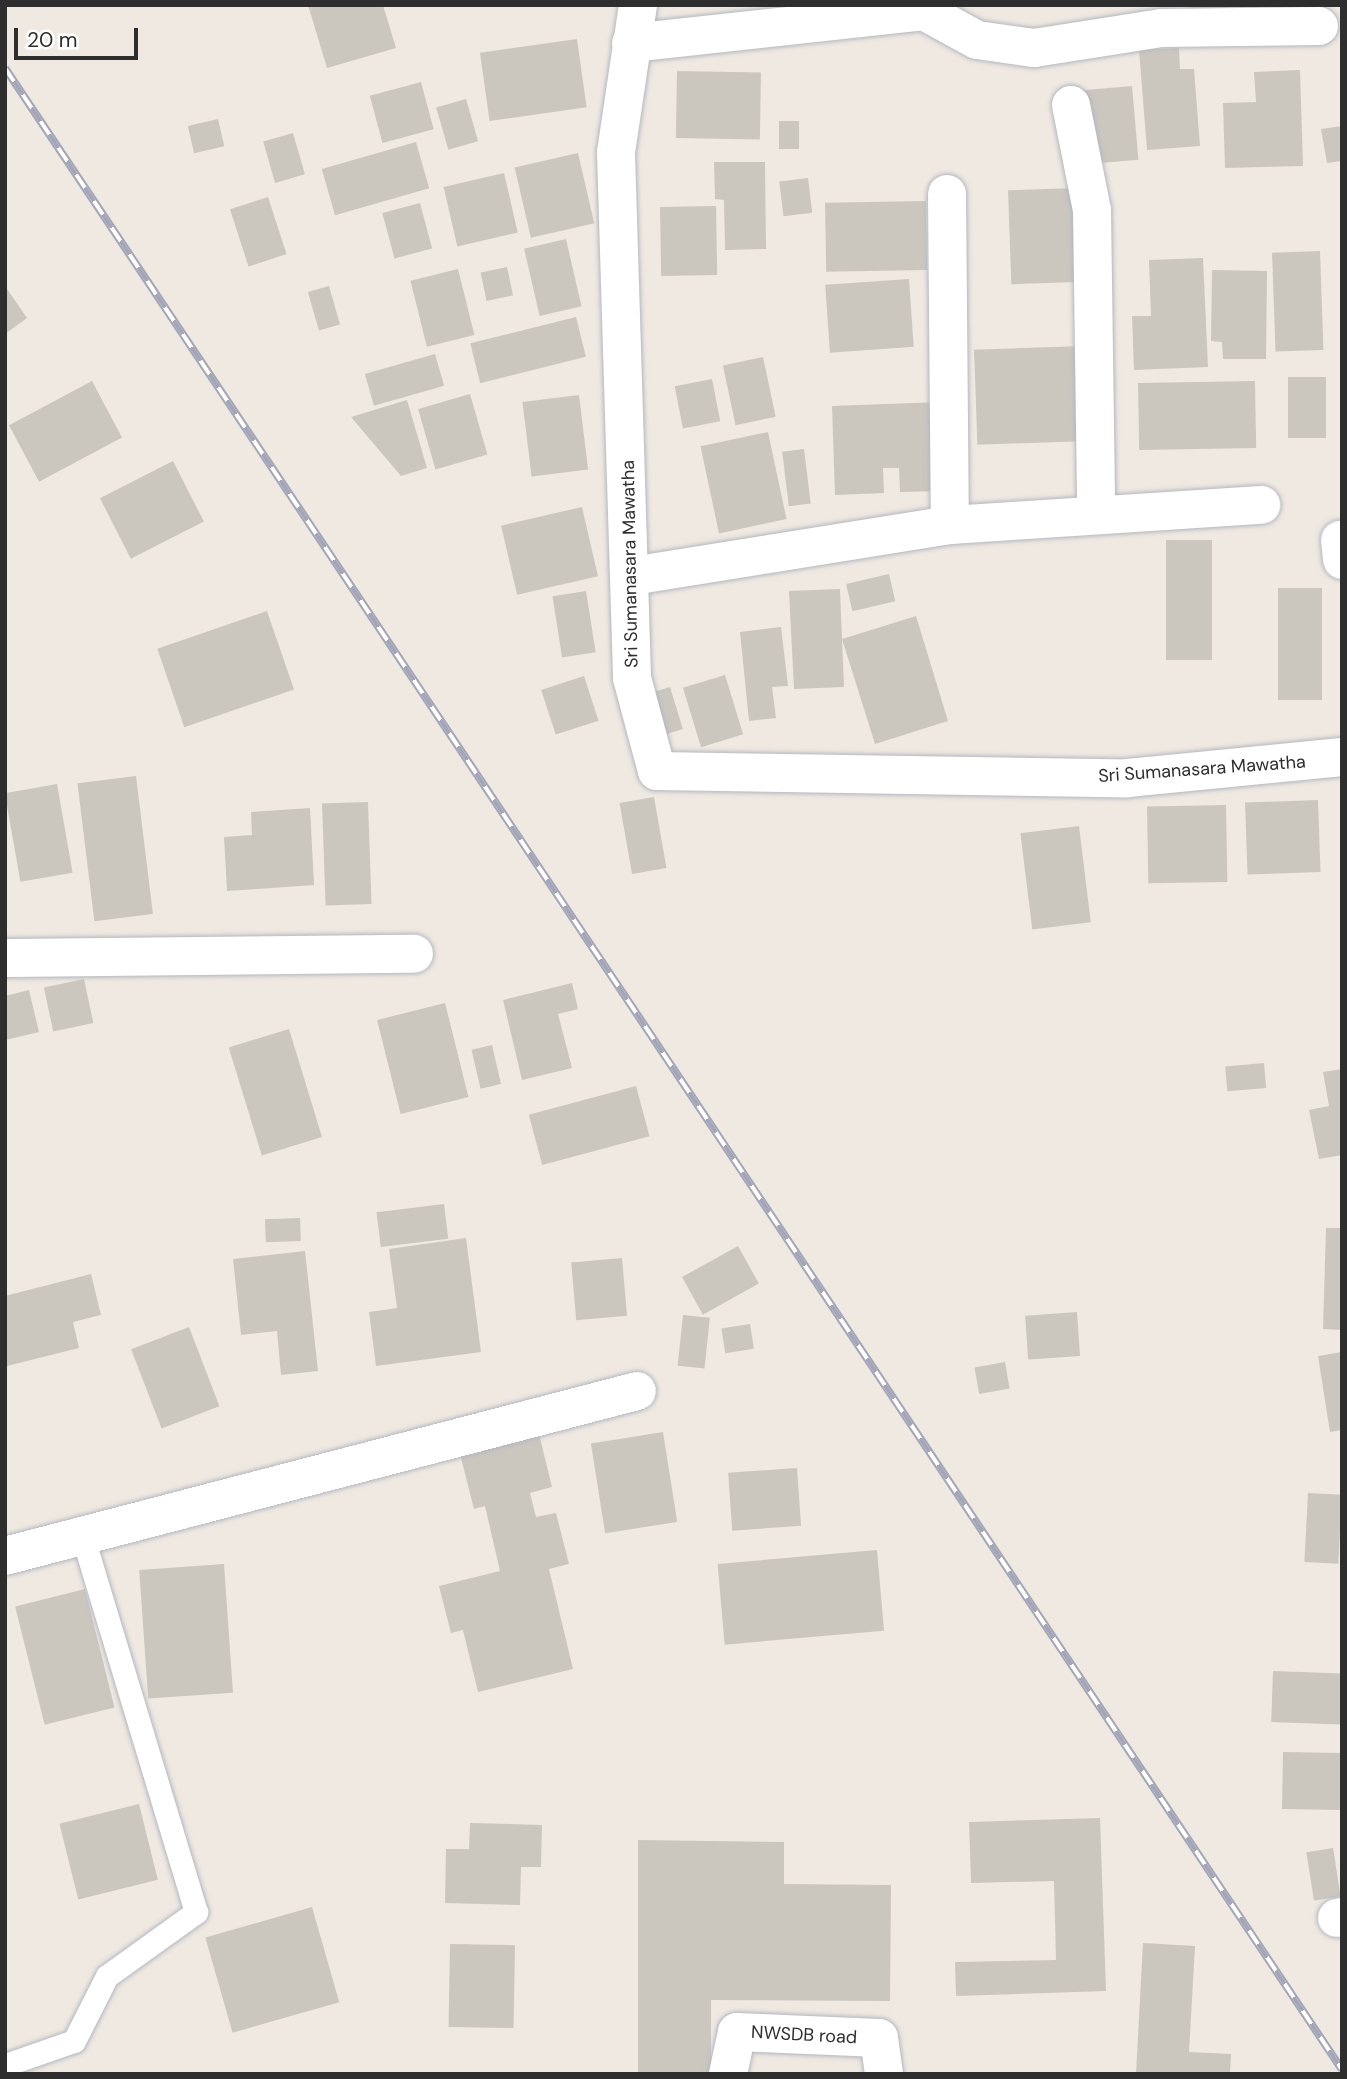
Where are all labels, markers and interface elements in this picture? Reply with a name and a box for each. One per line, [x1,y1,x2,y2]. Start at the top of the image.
scale bar [18,14,142,58]
text: 20 m [27,26,78,54]
street label: Sri Sumanasara Mawatha [617,460,643,668]
street label: Sri Sumanasara Mawatha [1098,751,1306,787]
street label: NWSDB road [750,2021,858,2049]

